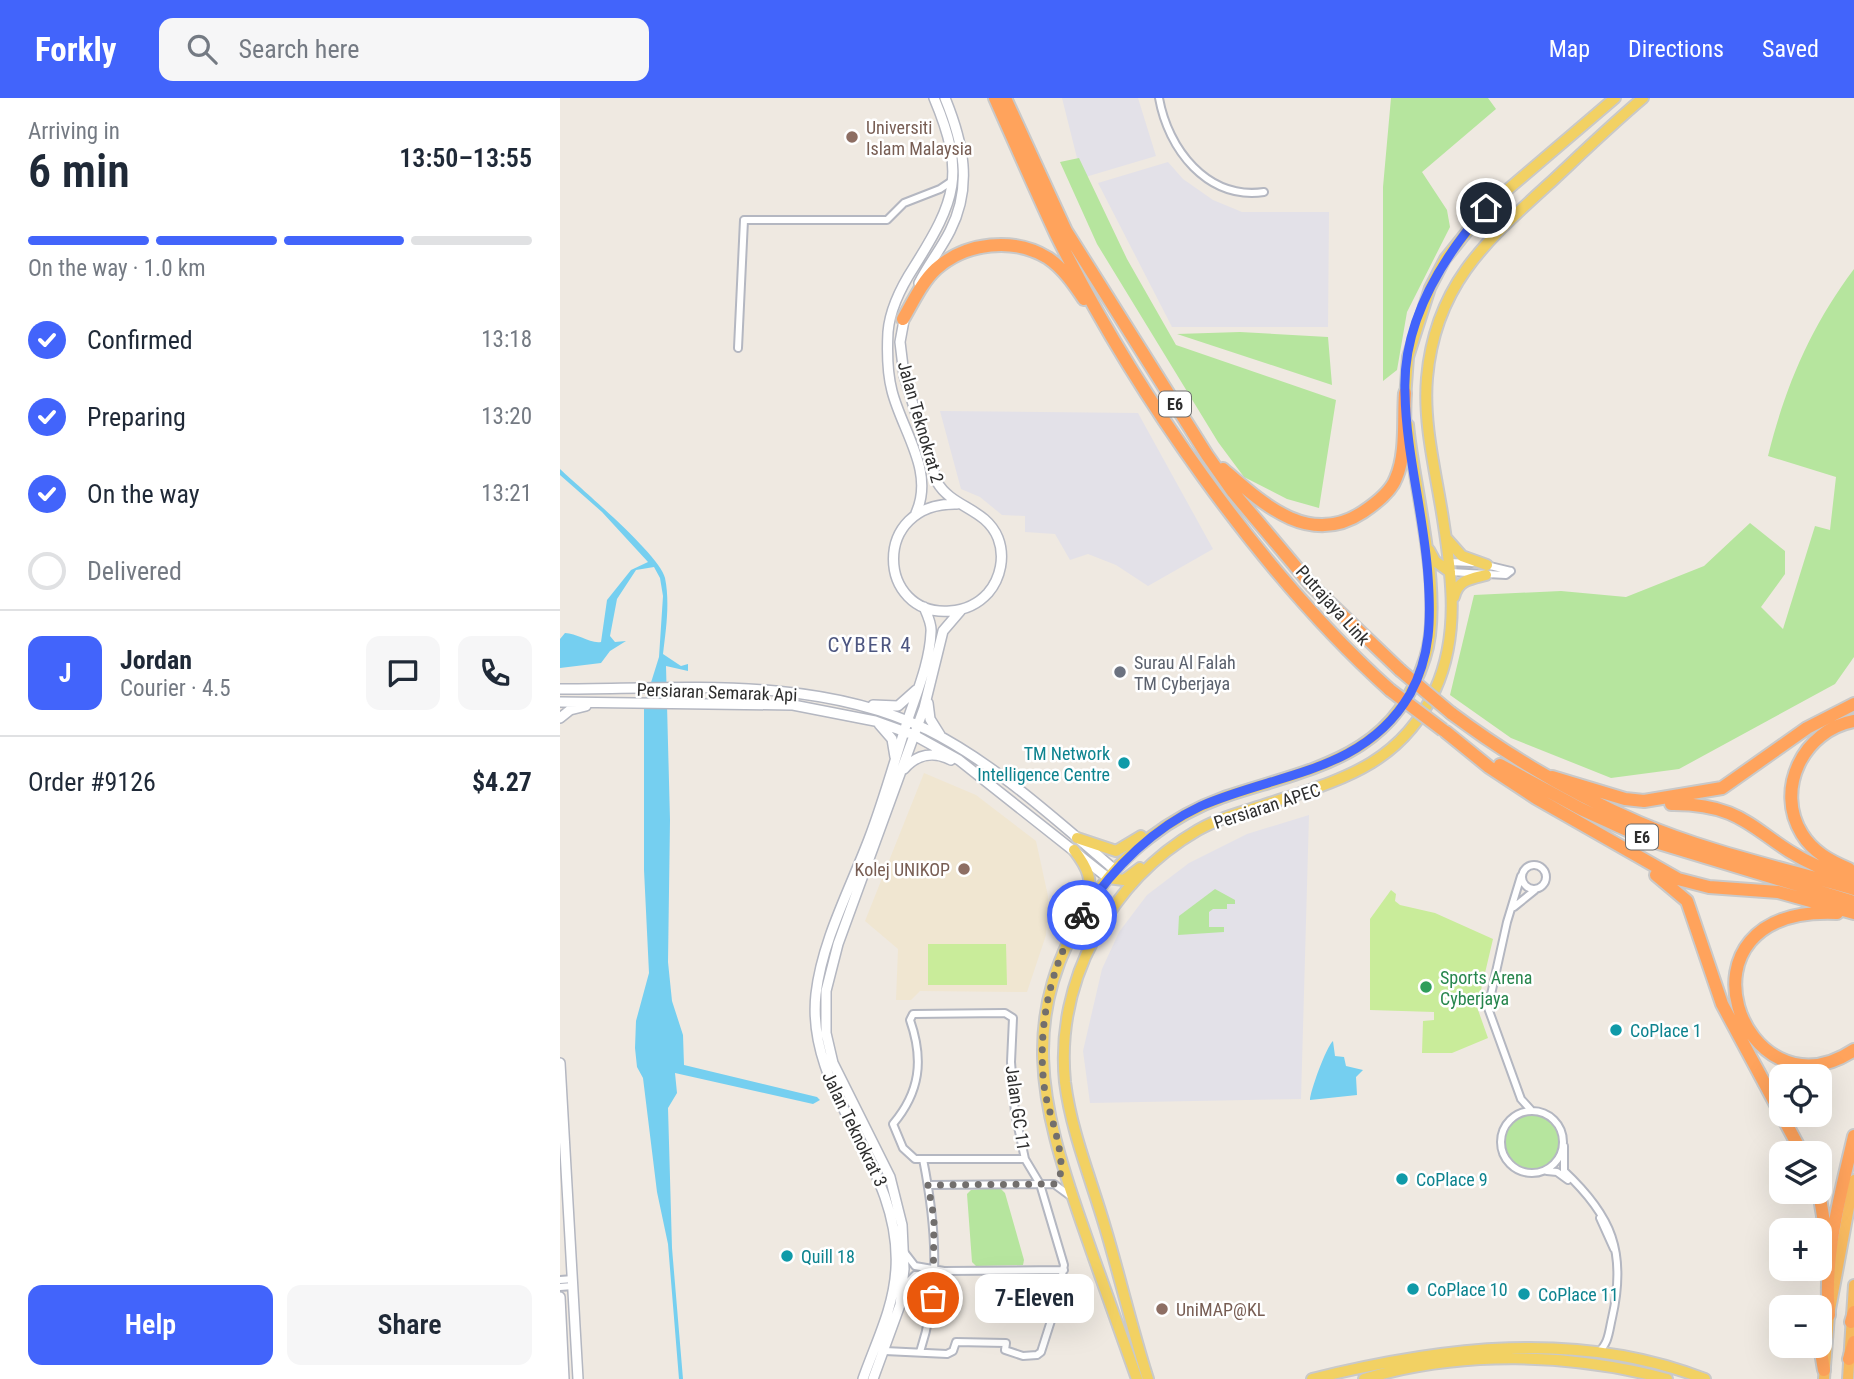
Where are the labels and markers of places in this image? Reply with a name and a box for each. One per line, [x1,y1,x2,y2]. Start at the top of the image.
place label: Universiti Islam Malaysia [866,117,972,159]
marker: Universiti Islam Malaysia [844,129,860,145]
pin [1456,178,1516,238]
place label: Surau Al Falah TM Cyberjaya [1134,652,1236,694]
marker: Surau Al Falah TM Cyberjaya [1112,664,1128,680]
place label: TM Network Intelligence Centre [977,743,1110,785]
marker: TM Network Intelligence Centre [1116,755,1132,771]
place label: Kolej UNIKOP [855,859,950,880]
marker: Kolej UNIKOP [956,861,972,877]
place label: Sports Arena Cyberjaya [1440,967,1532,1009]
marker: Sports Arena Cyberjaya [1418,979,1434,995]
place label: CoPlace 1 [1630,1020,1702,1041]
marker: CoPlace 1 [1608,1022,1624,1038]
place label: CoPlace 9 [1416,1169,1488,1190]
marker: CoPlace 9 [1394,1171,1410,1187]
place label: Quill 18 [801,1246,855,1267]
marker: Quill 18 [779,1248,795,1264]
pin [903,1268,963,1328]
callout: 7-Eleven [975,1274,1094,1322]
place label: CoPlace 10 [1427,1279,1508,1300]
marker: CoPlace 10 [1405,1281,1421,1297]
place label: CoPlace 11 [1538,1284,1619,1305]
marker: CoPlace 11 [1516,1286,1532,1302]
place label: UniMAP@KL [1176,1299,1266,1320]
marker: UniMAP@KL [1154,1301,1170,1317]

